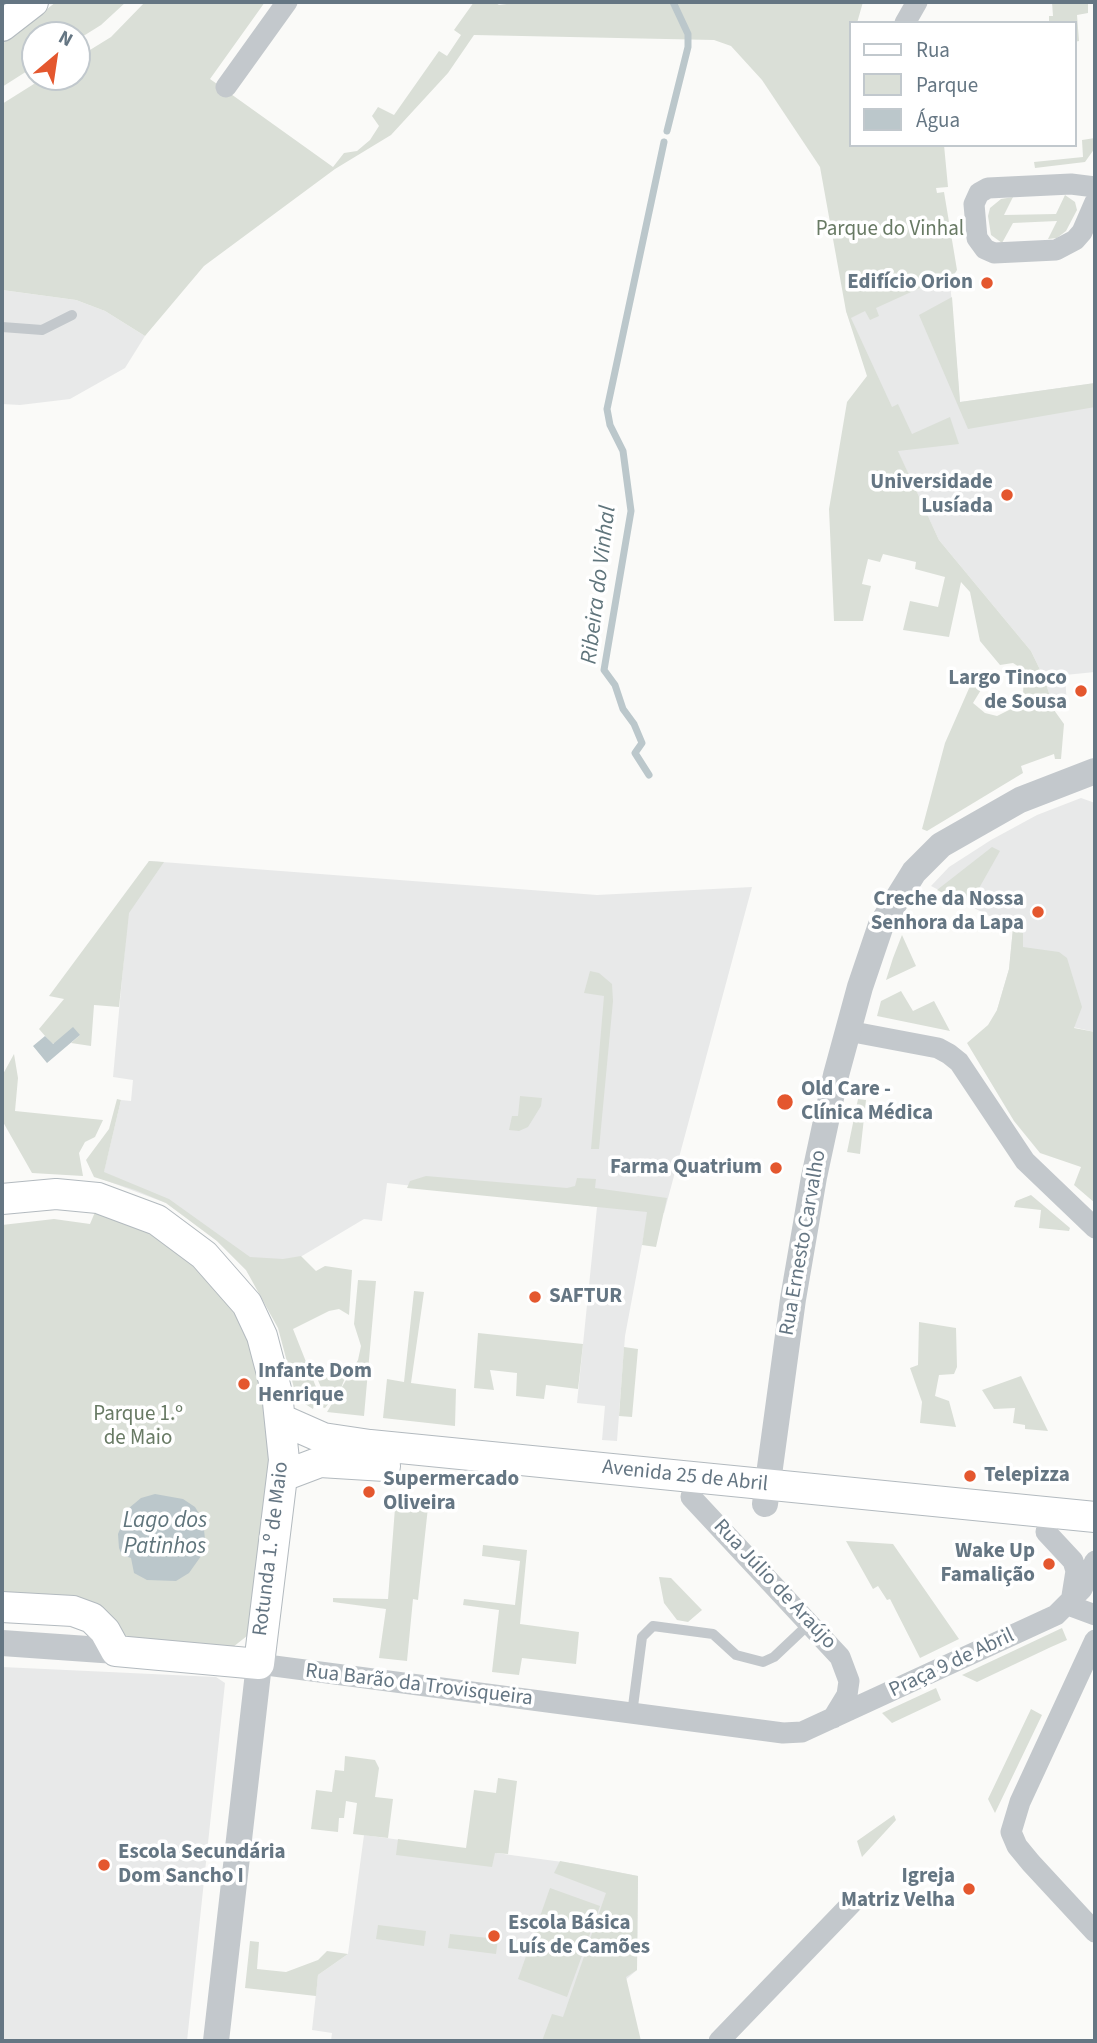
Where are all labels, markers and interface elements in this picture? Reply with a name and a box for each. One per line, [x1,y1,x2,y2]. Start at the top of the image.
north arrow [21,21,91,91]
legend [848,21,1076,147]
text: N [53,24,78,54]
text: Rua [916,35,950,65]
text: Parque [916,70,978,100]
text: Água [916,105,960,135]
park label: Parque do Vinhal [816,217,964,243]
place label: Edifício Orion [847,270,973,296]
marker: Edifício Orion [979,275,995,291]
place label: Universidade Lusíada [870,470,993,520]
marker: Universidade Lusíada [999,487,1015,503]
water label: Ribeira do Vinhal [577,504,623,666]
place label: Largo Tinoco de Sousa [948,666,1067,716]
marker: Largo Tinoco de Sousa [1073,683,1089,699]
place label: Creche da Nossa Senhora da Lapa [871,887,1024,937]
marker: Creche da Nossa Senhora da Lapa [1030,904,1046,920]
place label: Old Care - Clínica Médica [801,1077,933,1127]
marker: Old Care - Clínica Médica [775,1092,795,1112]
street label: Rua Ernesto Carvalho [775,1148,833,1338]
place label: Farma Quatrium [610,1155,762,1181]
marker: Farma Quatrium [768,1160,784,1176]
place label: SAFTUR [549,1284,622,1310]
marker: SAFTUR [527,1289,543,1305]
place label: Infante Dom Henrique [258,1359,372,1409]
marker: Infante Dom Henrique [236,1376,252,1392]
park label: Parque 1.º de Maio [93,1402,183,1452]
street label: Avenida 25 de Abril [601,1456,769,1498]
street label: Rotunda 1.º de Maio [249,1460,295,1638]
place label: Telepizza [984,1463,1070,1489]
place label: Supermercado Oliveira [383,1467,519,1517]
marker: Telepizza [962,1468,978,1484]
marker: Supermercado Oliveira [361,1484,377,1500]
water label: Lago dos Patinhos [123,1508,207,1562]
street label: Rua Júlio de Araújo [707,1515,841,1655]
place label: Wake Up Famalição [941,1539,1035,1589]
marker: Wake Up Famalição [1041,1556,1057,1572]
street label: Praça 9 de Abril [885,1624,1019,1704]
street label: Rua Barão da Trovisqueira [304,1660,534,1712]
place label: Escola Secundária Dom Sancho I [118,1840,286,1890]
marker: Escola Secundária Dom Sancho I [96,1857,112,1873]
place label: Igreja Matriz Velha [841,1864,955,1914]
marker: Igreja Matriz Velha [961,1881,977,1897]
place label: Escola Básica Luís de Camões [508,1911,650,1961]
marker: Escola Básica Luís de Camões [486,1928,502,1944]

